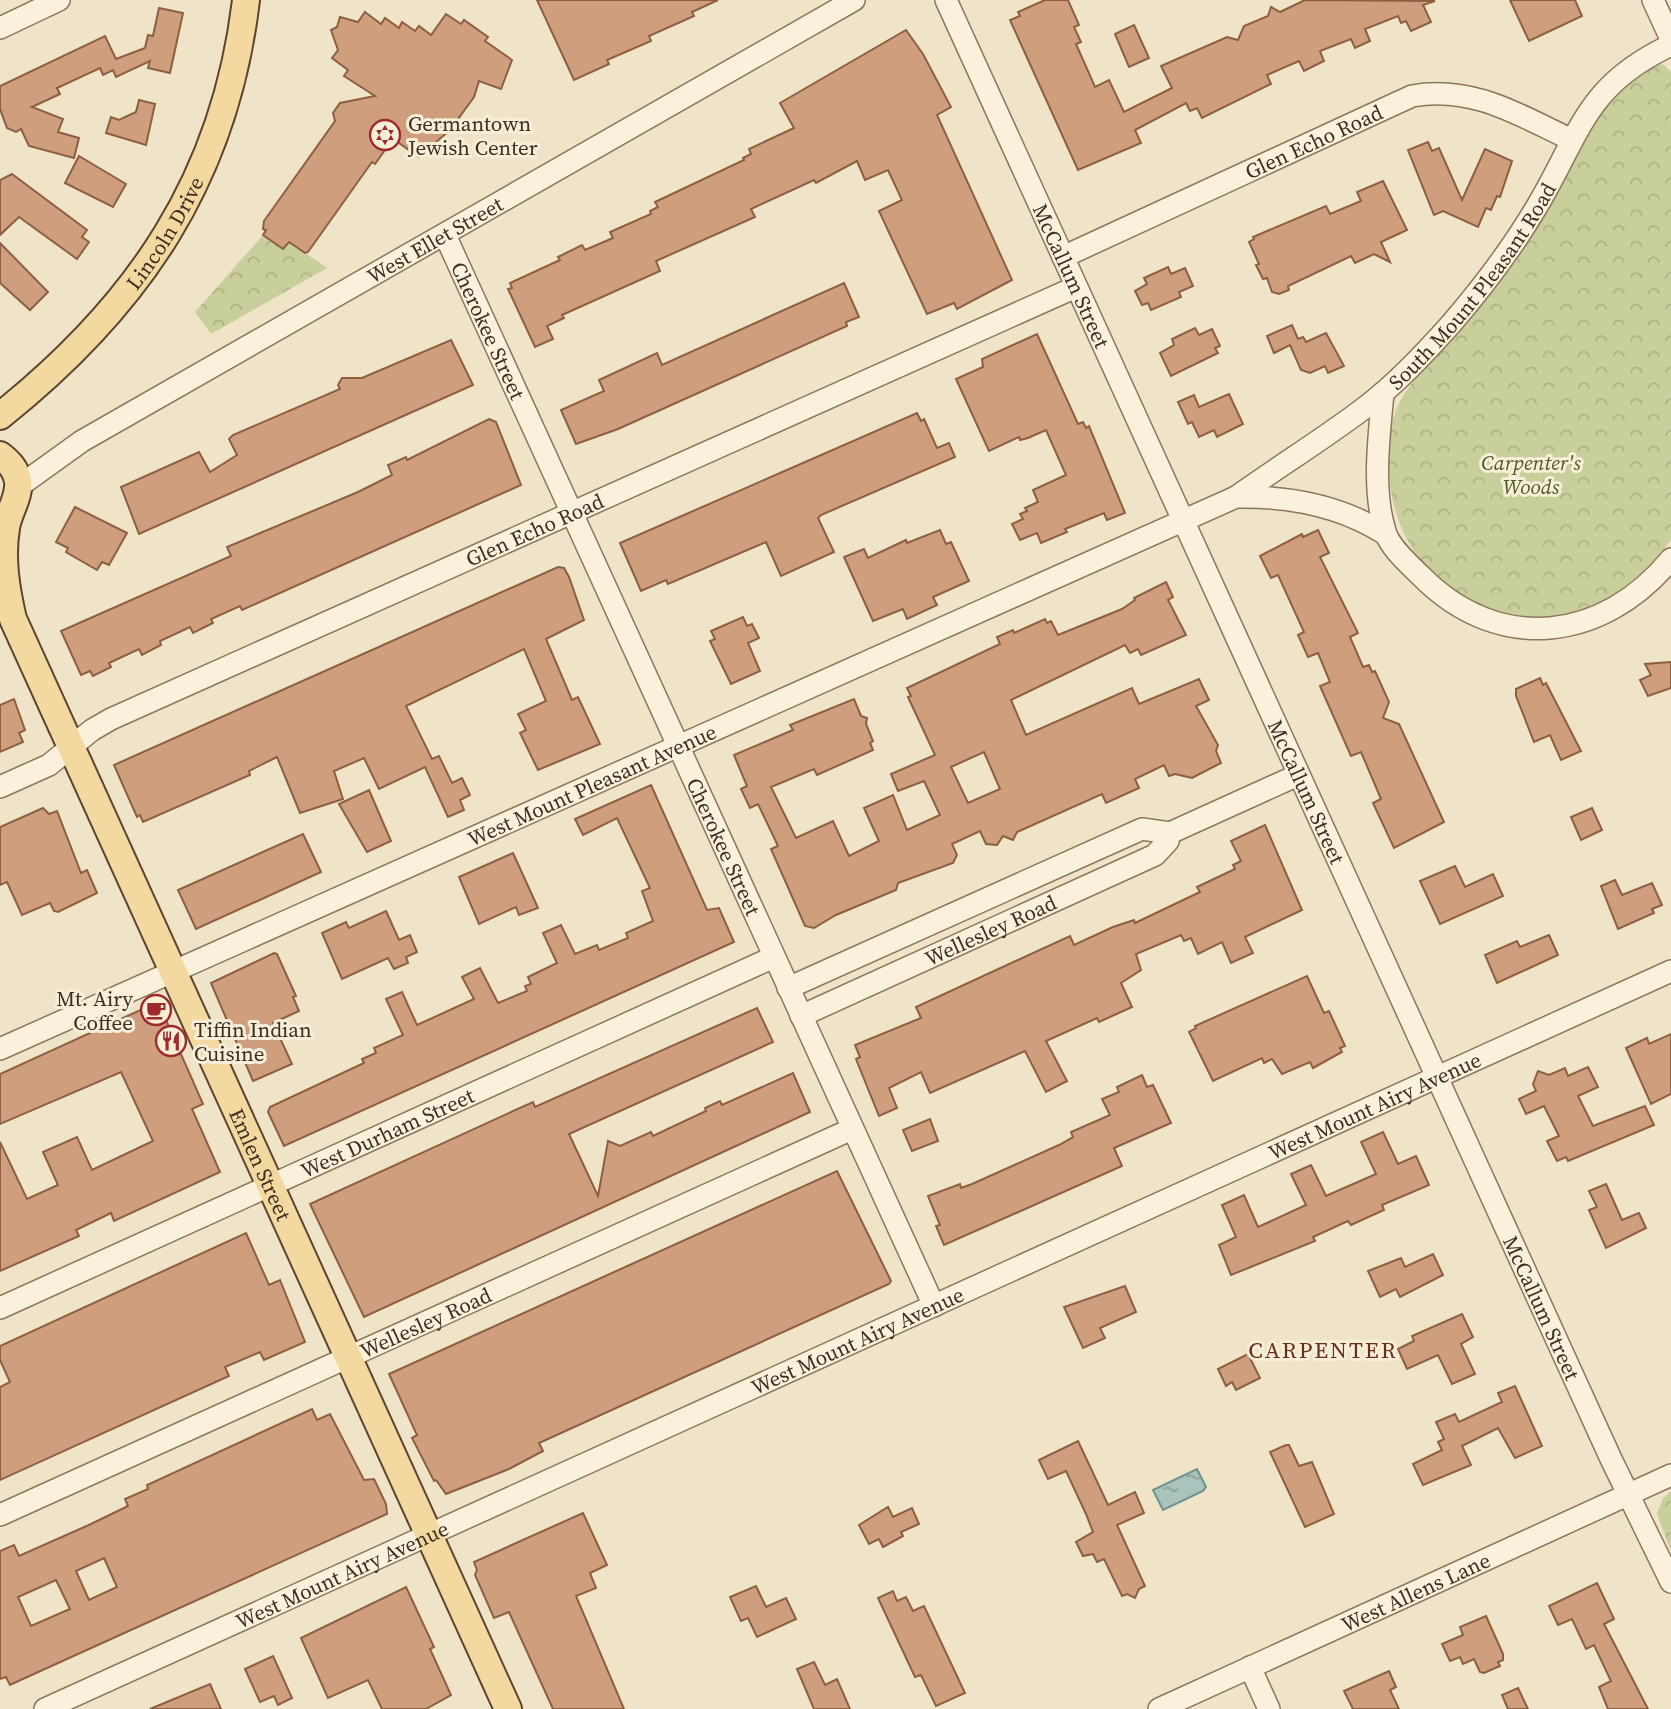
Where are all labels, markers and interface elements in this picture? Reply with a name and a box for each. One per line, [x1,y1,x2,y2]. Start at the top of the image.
street label: Glen Echo Road [1240,97,1387,186]
place label: Germantown Jewish Center [407,109,538,162]
synagogue icon: Germantown Jewish Center [368,118,402,152]
street label: Lincoln Drive [119,172,210,295]
street label: South Mount Pleasant Road [1382,177,1562,396]
street label: West Ellet Street [361,189,508,290]
street label: McCallum Street [1026,199,1117,353]
street label: Cherokee Street [445,257,533,404]
park label: Carpenter's Woods [1481,448,1581,501]
street label: Glen Echo Road [461,486,608,573]
street label: McCallum Street [1261,715,1352,869]
street label: West Mount Pleasant Avenue [463,717,721,853]
street label: Cherokee Street [680,773,768,920]
street label: Wellesley Road [920,887,1061,972]
place label: Mt. Airy Coffee [56,984,133,1037]
cafe icon: Mt. Airy Coffee [139,993,173,1027]
place label: Tiffin Indian Cuisine [194,1015,312,1068]
restaurant icon: Tiffin Indian Cuisine [154,1024,188,1058]
street label: West Mount Airy Avenue [1263,1045,1486,1166]
street label: West Durham Street [296,1080,479,1184]
street label: Emlen Street [222,1103,299,1225]
street label: McCallum Street [1497,1231,1587,1384]
street label: West Mount Airy Avenue [746,1279,968,1401]
street label: Wellesley Road [355,1280,496,1365]
district label: CARPENTER [1248,1334,1398,1366]
street label: West Mount Airy Avenue [231,1513,453,1635]
street label: West Allens Lane [1336,1545,1495,1638]

